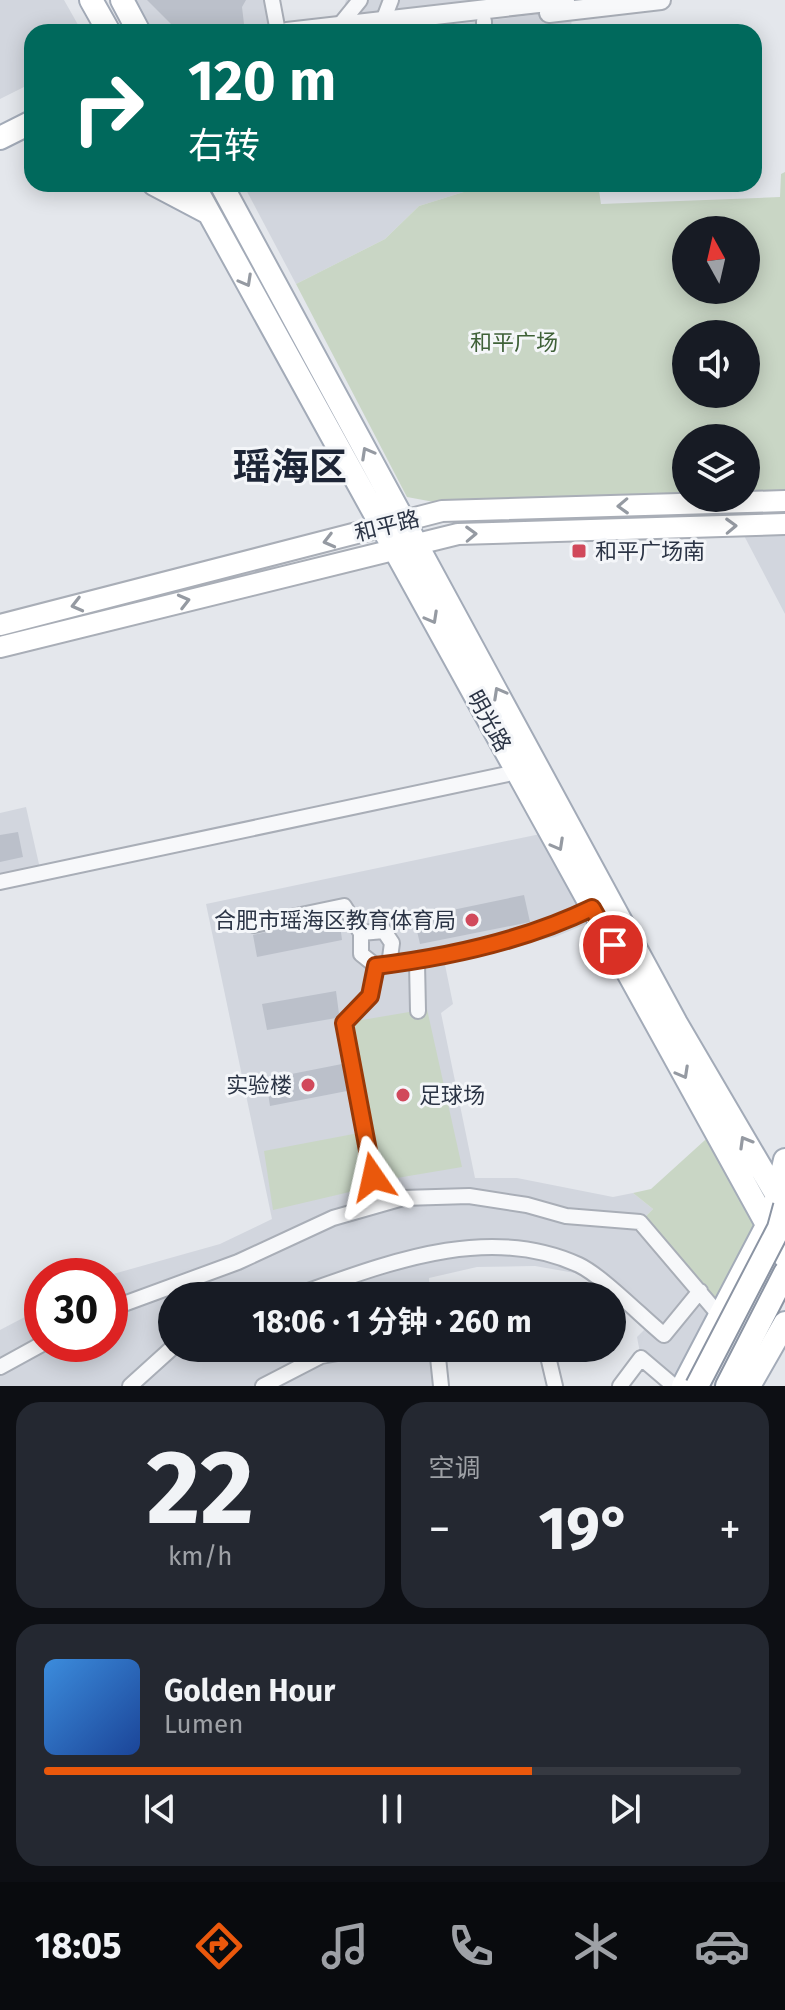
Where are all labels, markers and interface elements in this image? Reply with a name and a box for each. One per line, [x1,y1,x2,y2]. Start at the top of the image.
text: 120 m [188,48,336,115]
icon: right [56,56,160,160]
text: 右转 [188,124,260,168]
north arrow [672,216,760,304]
map controls [672,216,760,512]
one-way arrow [237,273,252,287]
button: sound [672,320,760,408]
park label: 和平广场 [470,329,558,356]
button: layers [672,424,760,512]
district label: 瑶海区 [233,444,347,490]
one-way arrow [361,447,377,461]
one-way arrow [616,497,629,515]
street label: 和平路 [352,505,422,547]
one-way arrow [725,517,738,534]
one-way arrow [465,525,478,542]
one-way arrow [322,531,336,548]
place label: 和平广场南 [595,538,705,565]
marker: 和平广场南 [570,542,588,560]
one-way arrow [177,594,191,611]
one-way arrow [71,596,84,613]
one-way arrow [422,609,438,623]
street label: 明光路 [461,686,517,756]
one-way arrow [493,687,508,701]
one-way arrow [548,837,564,851]
place label: 合肥市瑶海区教育体育局 [214,907,456,934]
marker: 合肥市瑶海区教育体育局 [463,911,481,929]
pin [579,911,647,979]
icon: arrive [591,923,635,967]
one-way arrow [674,1065,689,1079]
place label: 实验楼 [226,1072,292,1099]
marker: 实验楼 [299,1076,317,1094]
place label: 足球场 [419,1082,485,1109]
marker: 足球场 [394,1086,412,1104]
position arrow [331,1135,415,1219]
one-way arrow [739,1136,755,1151]
speed limit sign: 30 [24,1258,128,1362]
text: 18:06 · 1 分钟 · 260 m [252,1304,532,1340]
text: 22 [146,1426,254,1551]
text: 空调 [429,1453,481,1484]
text: 19° [538,1493,631,1565]
text: − [429,1503,451,1556]
text: + [719,1503,741,1556]
text: km/h [168,1541,232,1572]
text: Golden Hour [164,1673,335,1709]
text: Lumen [164,1709,243,1740]
icon: previous [138,1787,182,1831]
icon: pause [370,1787,414,1831]
icon: next [603,1787,647,1831]
icon: directions [191,1918,247,1974]
icon: music [317,1918,373,1974]
icon: phone [443,1918,499,1974]
icon: climate [568,1918,624,1974]
icon: car [694,1918,750,1974]
text: 18:05 [35,1924,121,1968]

